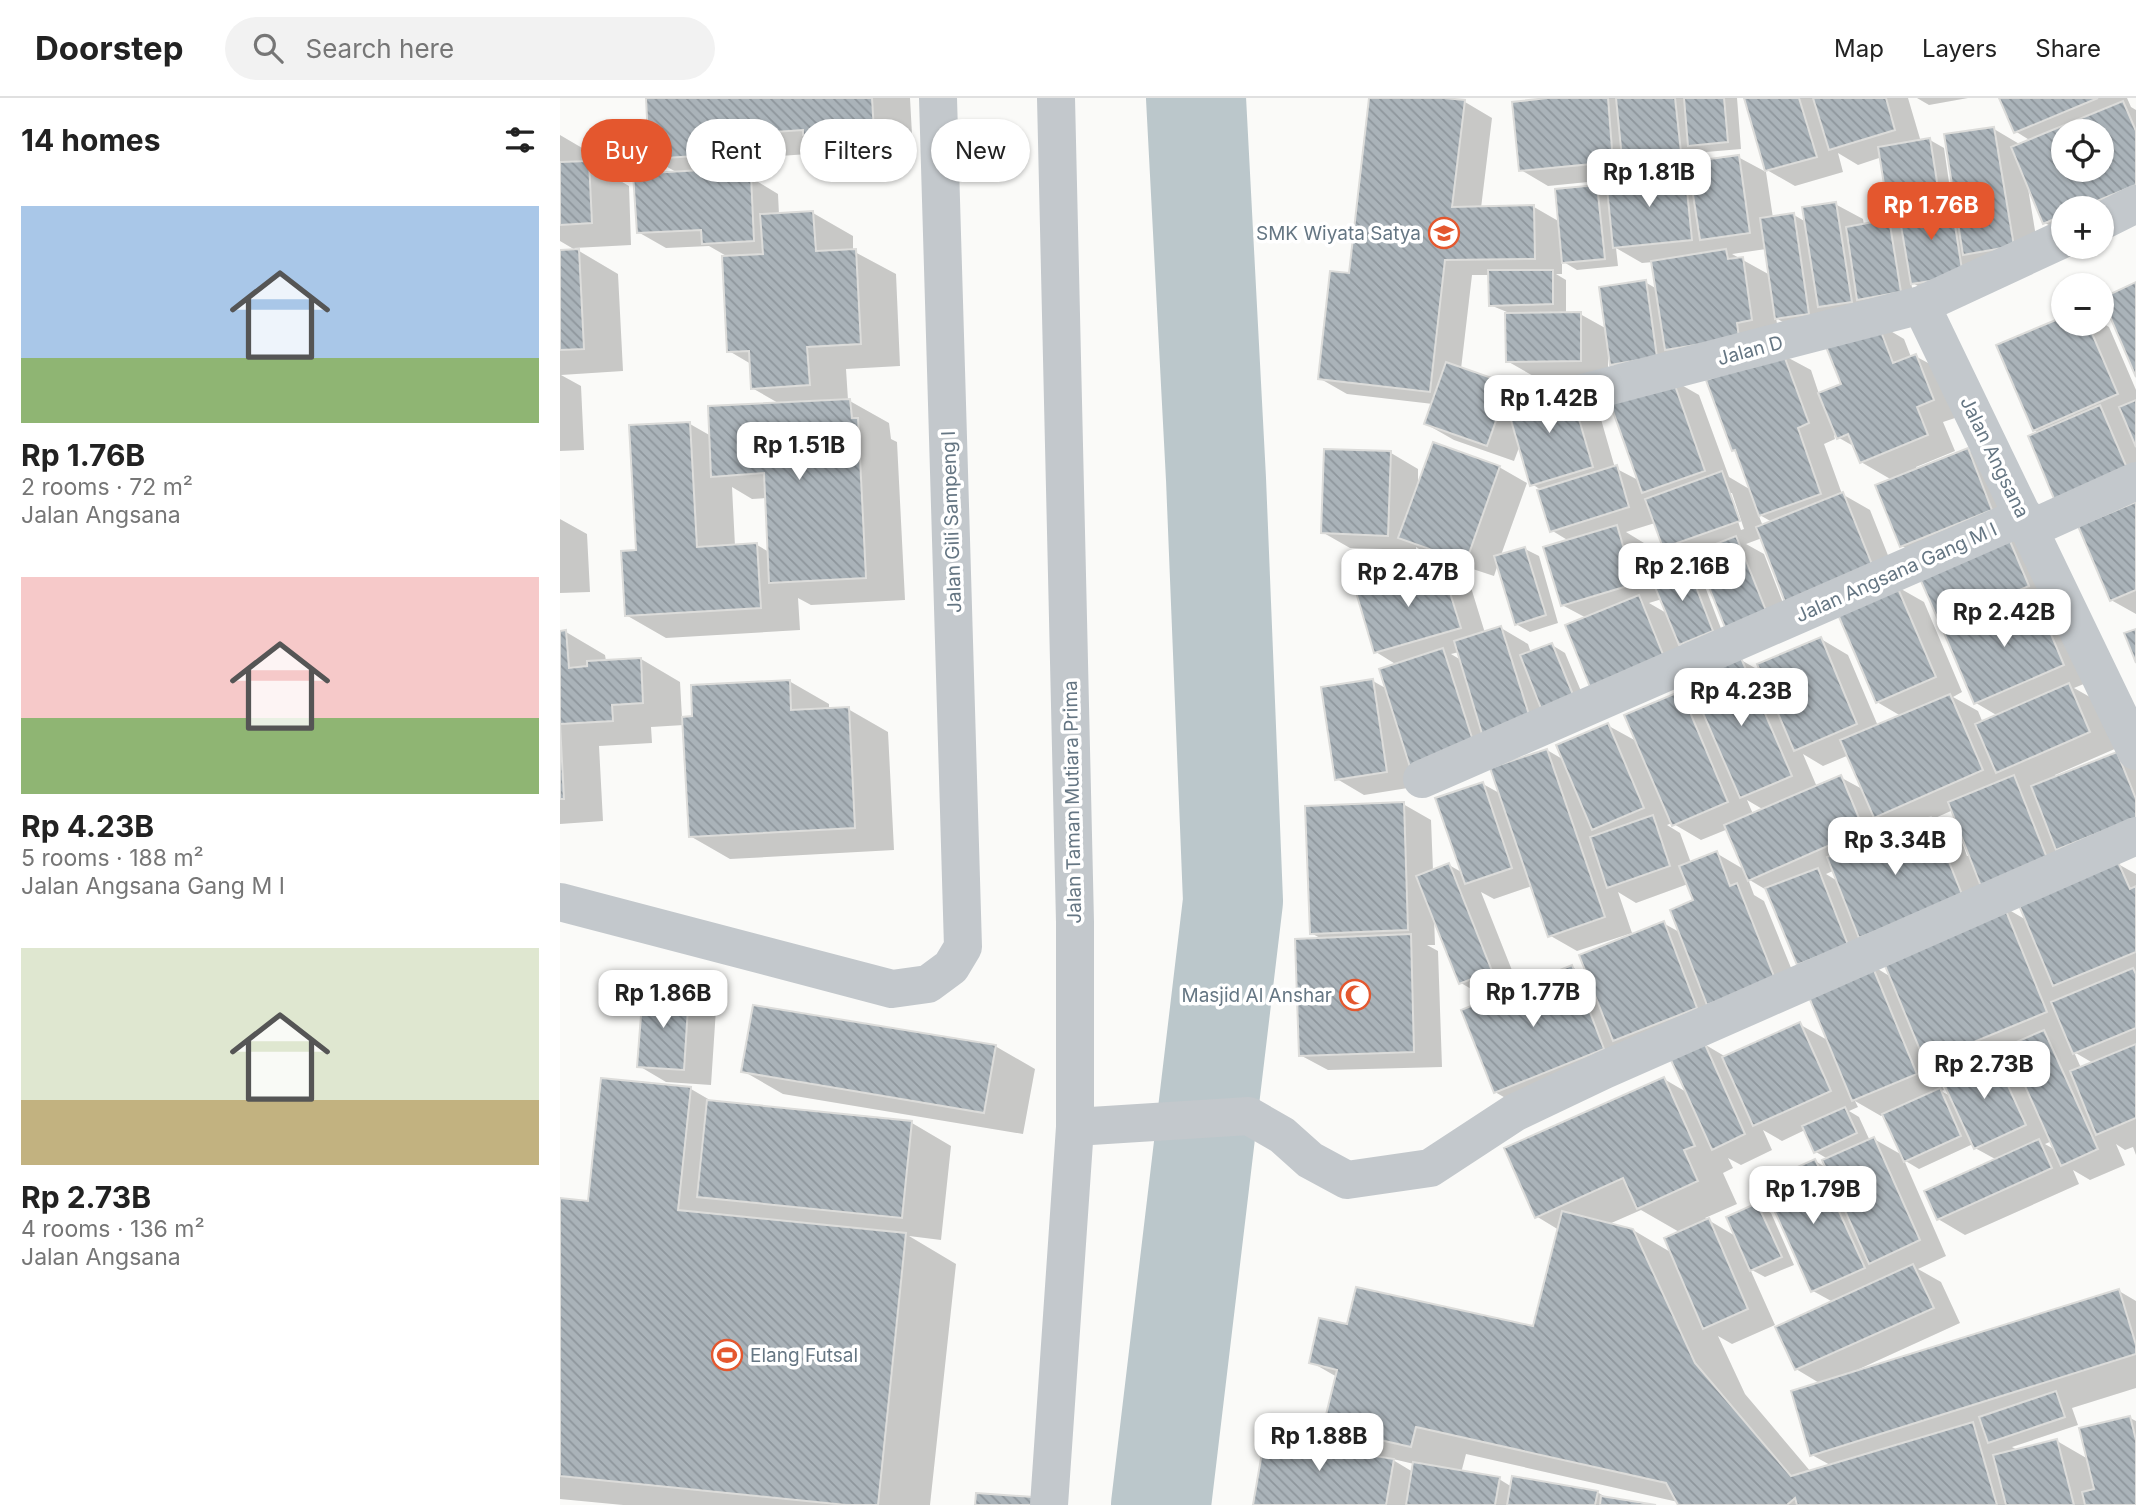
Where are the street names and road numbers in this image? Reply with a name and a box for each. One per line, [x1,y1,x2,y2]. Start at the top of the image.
street label: Jalan D [1715,331,1786,370]
street label: Jalan Angsana [1955,393,2034,522]
street label: Jalan Gili Sampeng I [937,431,966,613]
street label: Jalan Angsana Gang M I [1792,518,2000,627]
street label: Jalan Taman Mutiara Prima [1059,680,1086,924]

